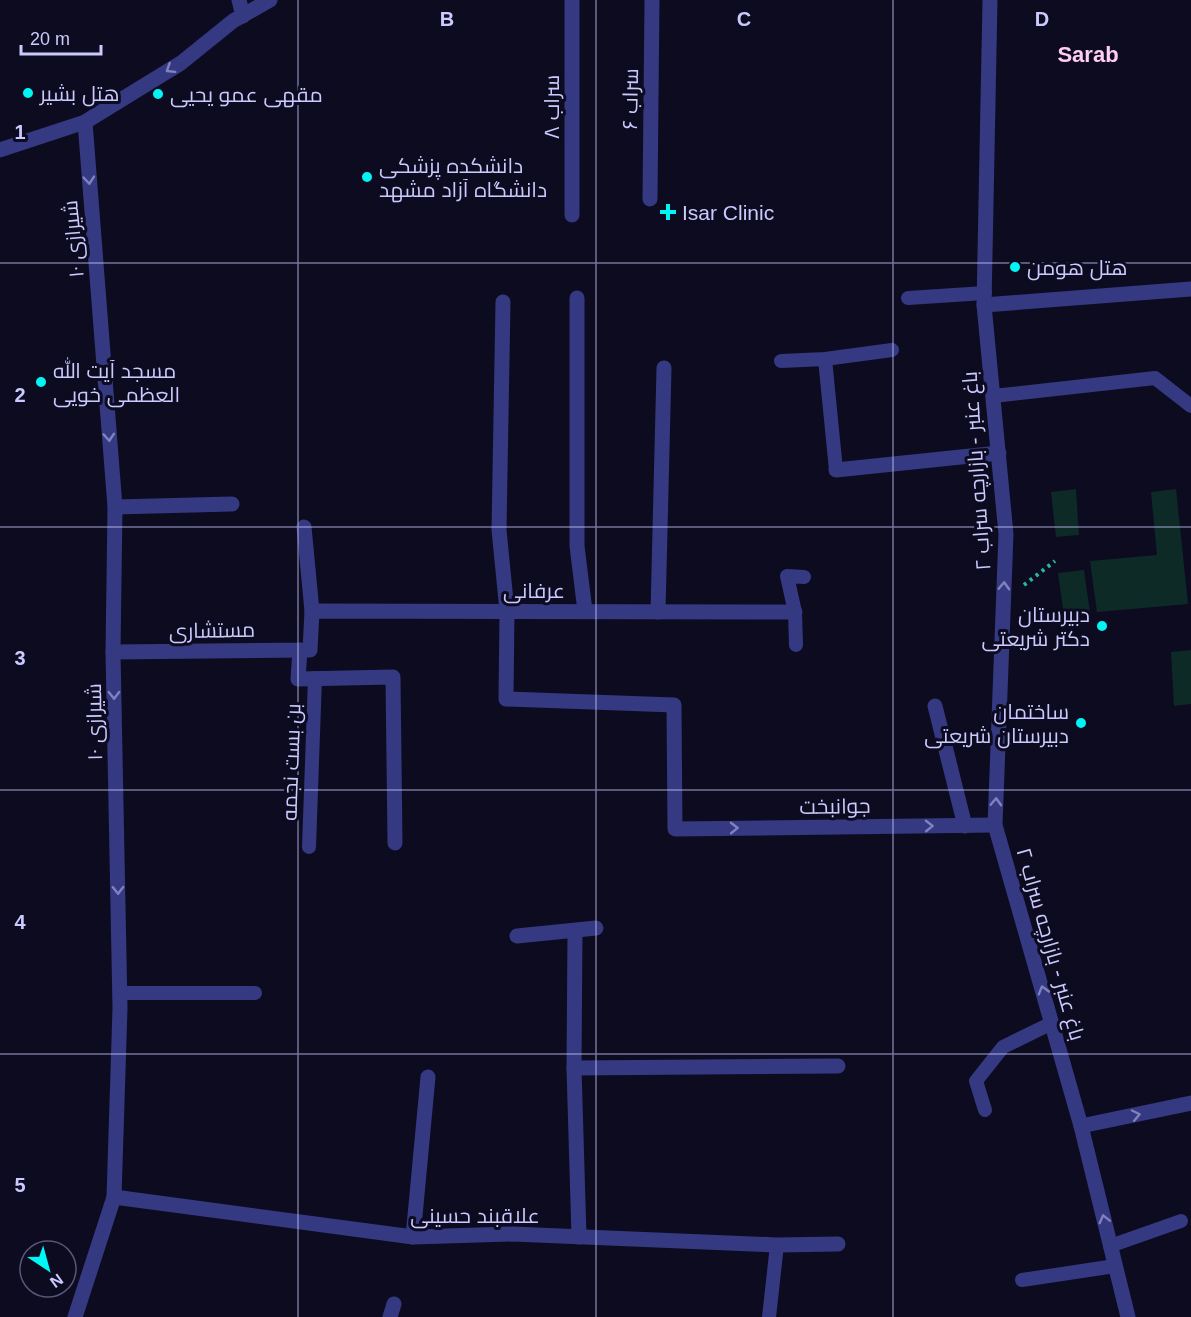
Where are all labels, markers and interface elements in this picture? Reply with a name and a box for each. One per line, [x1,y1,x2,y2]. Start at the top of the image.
text: B [440,8,454,30]
text: C [737,8,751,30]
text: D [1035,8,1049,30]
scale bar [21,18,100,56]
text: 20 m [30,29,70,49]
district label: Sarab [1057,42,1119,67]
one-way arrow [166,62,176,74]
street label: سراب ۶ [618,68,643,130]
street label: سراب ۸ [540,75,564,139]
place label: هتل بشیر [39,82,120,107]
place label: مقهى عمو يحيى [170,83,323,108]
marker: هتل بشیر [21,86,35,100]
marker: مقهى عمو يحيى [151,87,165,101]
text: 1 [14,121,26,143]
place label: دانشکده پزشکی دانشگاه آزاد مشهد [379,154,547,203]
marker: دانشکده پزشکی دانشگاه آزاد مشهد [360,170,374,184]
one-way arrow [83,176,96,185]
street label: شیرازی ۱۰ [58,199,90,279]
place label: Isar Clinic [682,201,774,224]
marker: Isar Clinic [659,203,677,221]
place label: هتل هومن [1027,256,1127,281]
marker: هتل هومن [1008,260,1022,274]
place label: مسجد آیت الله العظمی خویی [53,357,180,408]
street label: باغ عنبر - بازارچه سراب ۲ [958,370,997,571]
marker: مسجد آیت الله العظمی خویی [34,375,48,389]
text: 2 [14,384,26,406]
one-way arrow [103,433,116,442]
street label: عرفانی [503,579,565,604]
one-way arrow [998,582,1011,591]
place label: دبیرستان دکتر شریعتی [981,603,1090,652]
street label: مستشاری [169,618,255,644]
marker: دبیرستان دکتر شریعتی [1095,619,1109,633]
text: 3 [14,647,26,669]
street label: شیرازی ۱۰ [82,683,108,761]
one-way arrow [108,691,120,700]
place label: ساختمان دبیرستان شریعتی [924,700,1069,749]
street label: بن بست نجمه [277,703,307,821]
marker: ساختمان دبیرستان شریعتی [1074,716,1088,730]
street label: جوانبخت [799,794,871,819]
one-way arrow [990,798,1002,807]
one-way arrow [924,820,933,832]
one-way arrow [729,822,738,834]
street label: باغ عنبر - بازارچه سراب ۲ [1010,845,1090,1044]
one-way arrow [111,886,124,895]
text: 4 [14,911,26,933]
one-way arrow [1037,986,1050,996]
one-way arrow [1131,1109,1141,1122]
text: 5 [14,1174,26,1196]
street label: علاقبند حسینی [410,1204,540,1229]
one-way arrow [1098,1215,1111,1225]
north arrow [18,1239,78,1299]
text: N [47,1270,66,1291]

